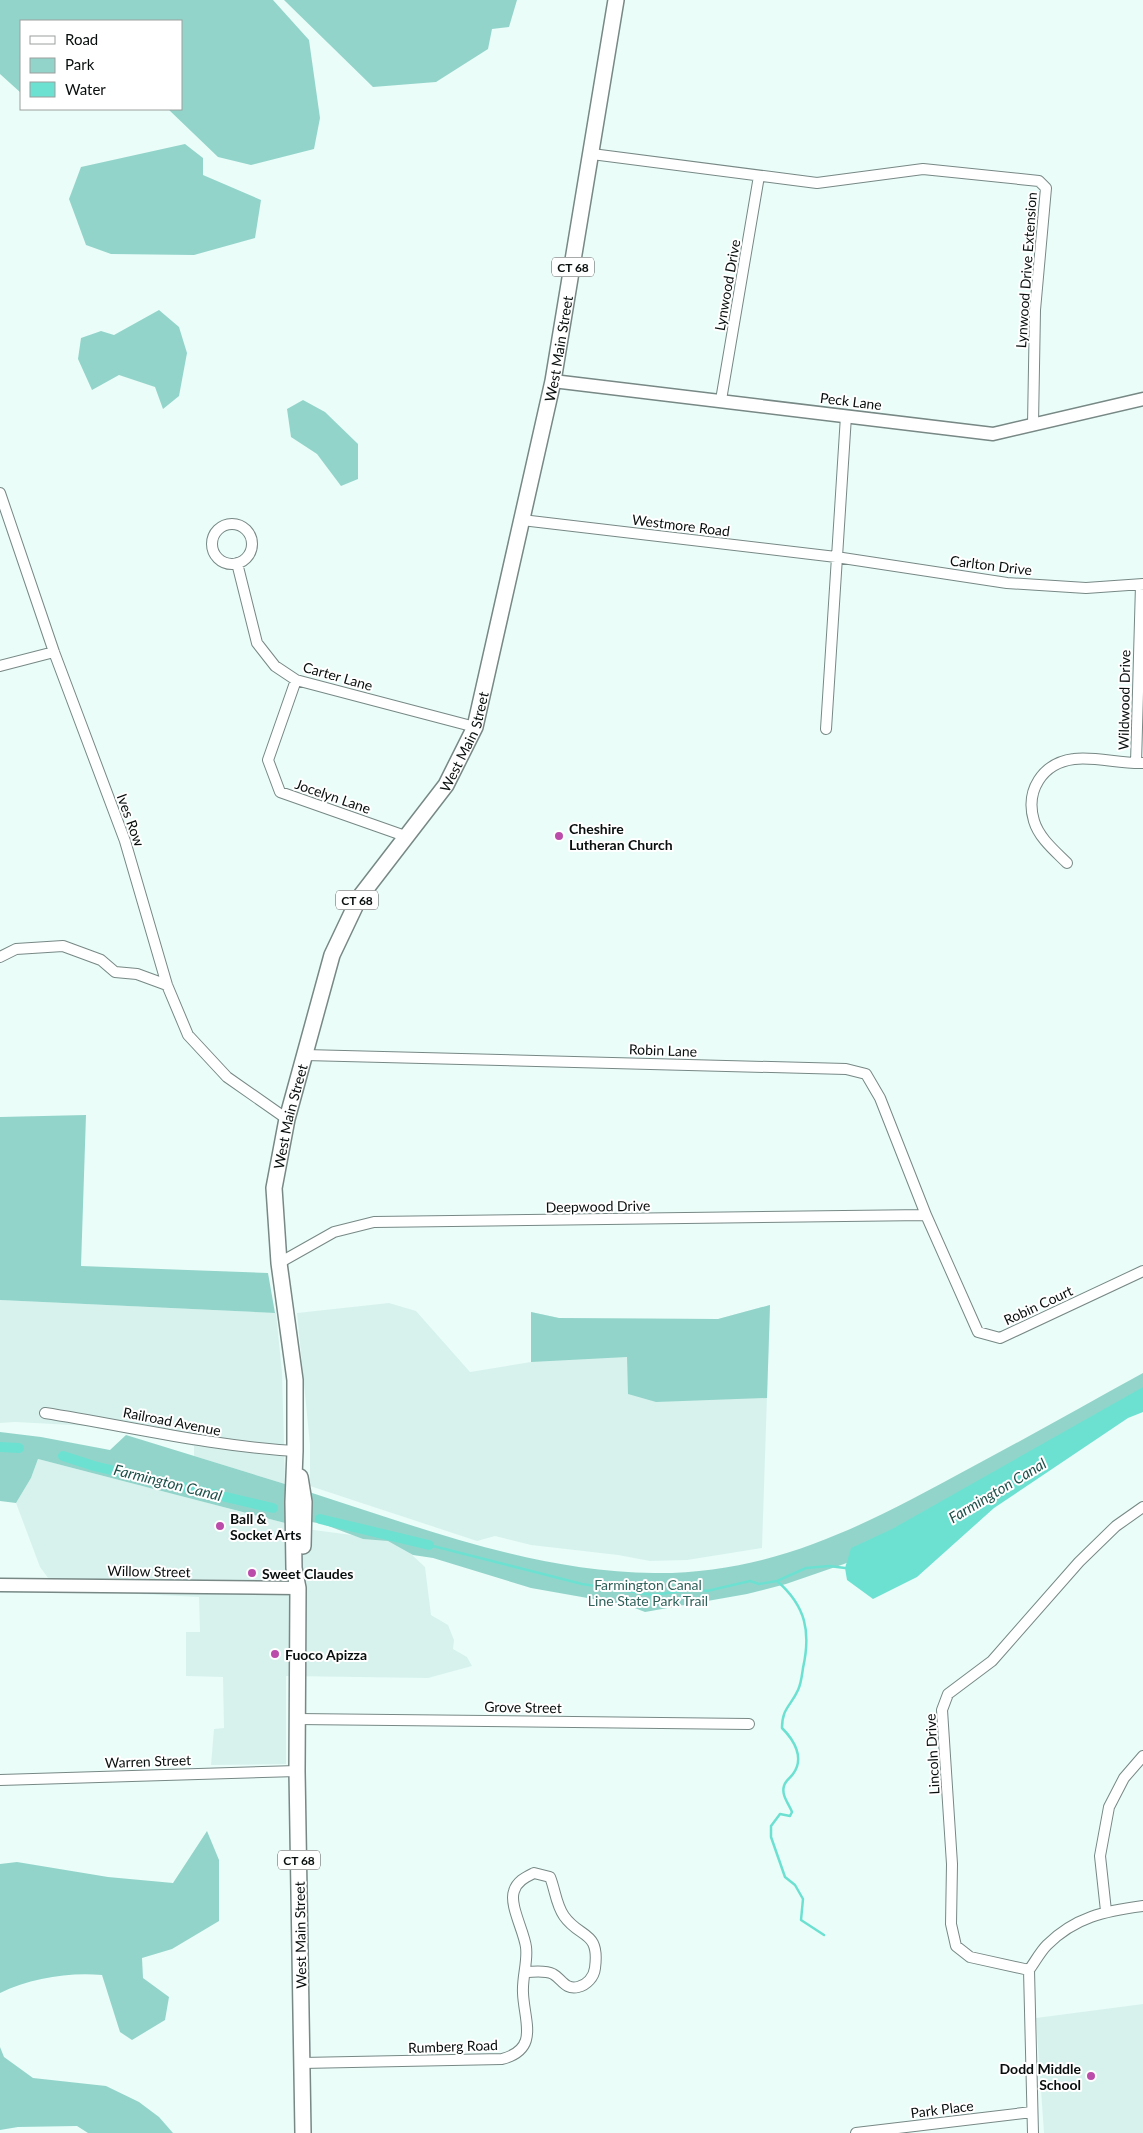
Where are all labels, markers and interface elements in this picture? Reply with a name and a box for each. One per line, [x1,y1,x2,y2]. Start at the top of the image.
legend [20,20,182,110]
text: Road [65,30,98,48]
text: Park [65,55,95,73]
text: Water [65,80,106,98]
street label: Lynwood Drive Extension [1012,191,1040,349]
street label: Lynwood Drive [711,238,743,332]
road number: CT 68 [552,258,594,276]
street label: West Main Street [540,294,575,403]
street label: Peck Lane [819,389,883,413]
street label: Westmore Road [631,511,731,539]
street label: Carlton Drive [949,552,1033,578]
street label: Wildwood Drive [1115,650,1133,750]
street label: Carter Lane [301,658,375,694]
street label: West Main Street [436,690,491,794]
street label: Jocelyn Lane [293,775,373,817]
street label: Ives Row [114,791,148,849]
place label: Cheshire Lutheran Church [569,820,673,853]
marker: Cheshire Lutheran Church [553,830,565,842]
road number: CT 68 [336,890,378,910]
street label: Robin Lane [629,1040,697,1060]
street label: West Main Street [269,1062,310,1170]
street label: Deepwood Drive [546,1197,650,1215]
street label: Robin Court [1001,1282,1075,1328]
street label: Railroad Avenue [122,1403,222,1439]
water label: Farmington Canal [945,1453,1050,1526]
water label: Farmington Canal [112,1460,224,1504]
place label: Ball & Socket Arts [230,1510,301,1543]
marker: Ball & Socket Arts [214,1520,226,1532]
street label: Willow Street [107,1562,191,1580]
place label: Sweet Claudes [262,1565,353,1582]
marker: Sweet Claudes [246,1567,258,1579]
park label: Farmington Canal Line State Park Trail [588,1576,708,1609]
place label: Fuoco Apizza [285,1646,367,1663]
marker: Fuoco Apizza [269,1648,281,1660]
street label: Grove Street [484,1698,562,1716]
street label: Lincoln Drive [921,1713,943,1795]
street label: Warren Street [105,1751,191,1771]
road number: CT 68 [278,1850,320,1870]
street label: West Main Street [291,1881,309,1989]
street label: Rumberg Road [408,2036,498,2056]
place label: Dodd Middle School [1000,2060,1082,2093]
marker: Dodd Middle School [1085,2070,1097,2082]
street label: Park Place [909,2097,975,2121]

